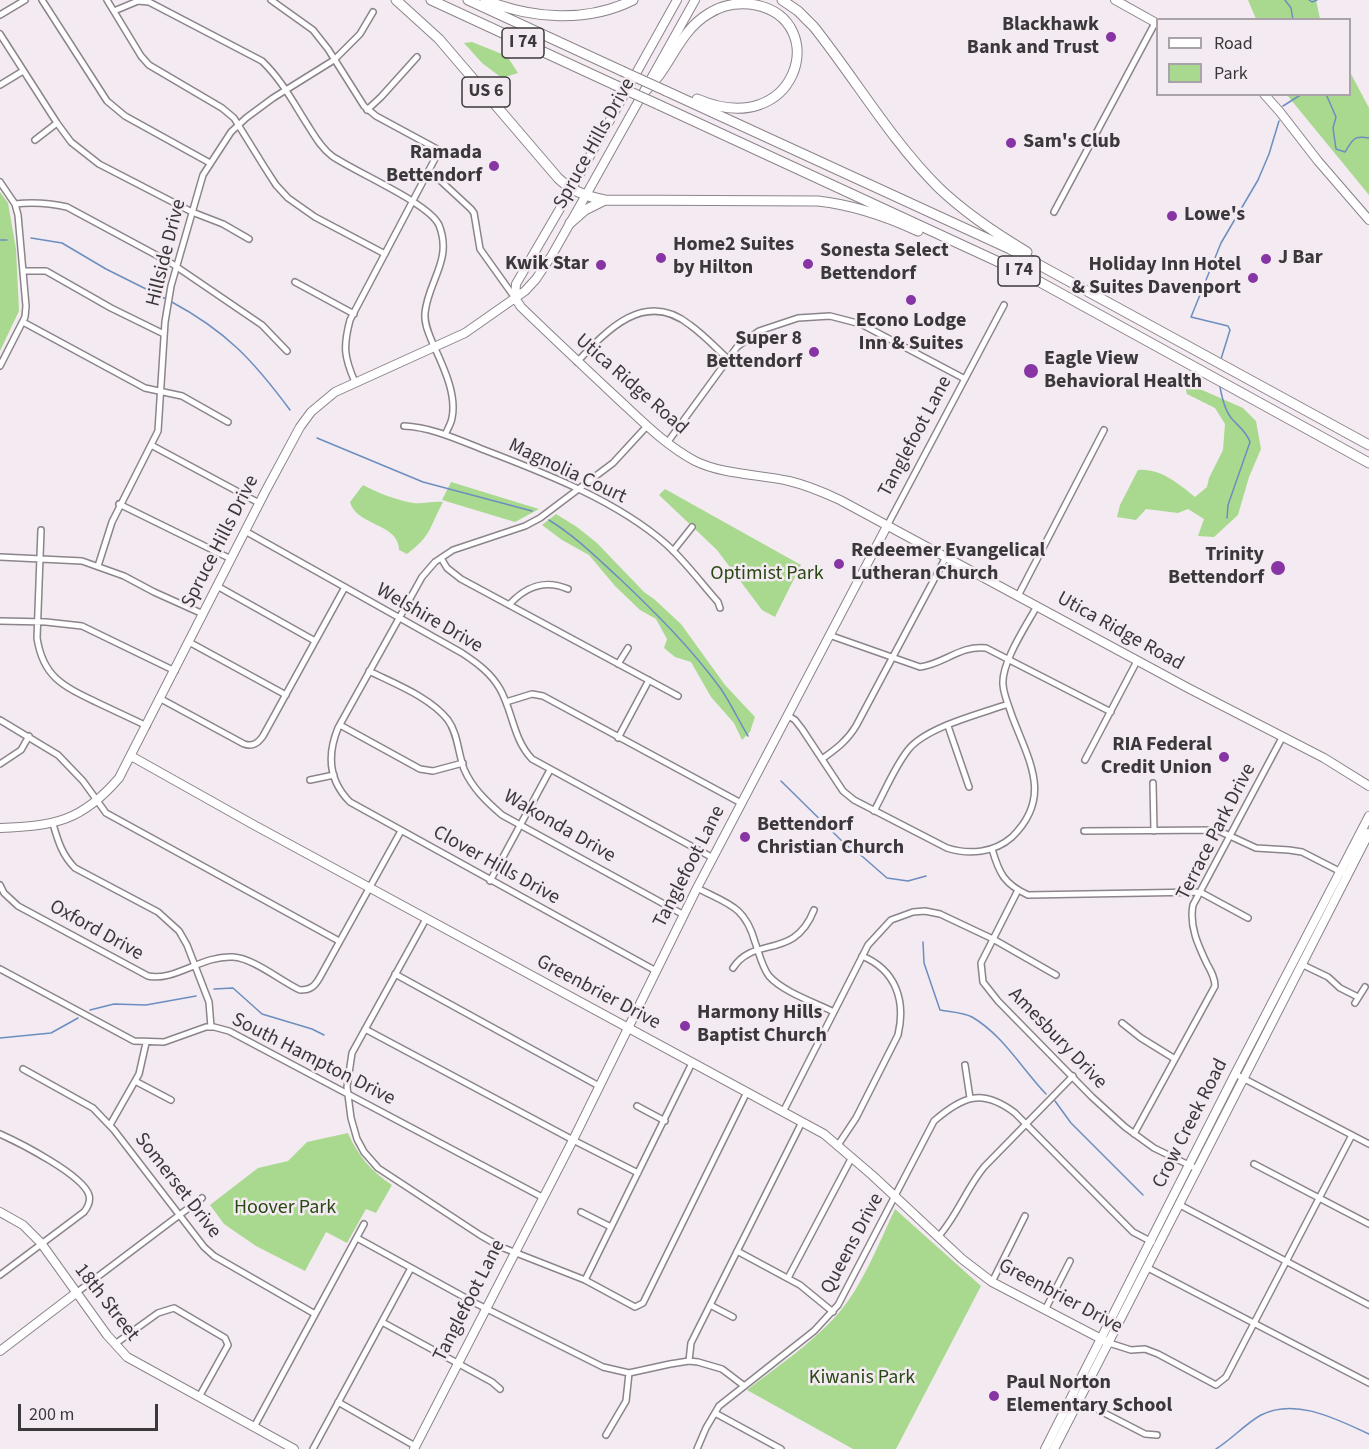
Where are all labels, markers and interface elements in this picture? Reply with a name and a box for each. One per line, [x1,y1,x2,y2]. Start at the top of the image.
place label: Blackhawk Bank and Trust [967,14,1099,61]
legend [1156,18,1351,96]
road number: I 74 [502,28,544,58]
marker: Blackhawk Bank and Trust [1104,30,1118,44]
text: Road [1214,31,1253,56]
text: Park [1214,61,1248,86]
street label: Spruce Hills Drive [549,74,641,214]
road number: US 6 [462,77,510,107]
place label: Sam's Club [1023,131,1120,155]
marker: Sam's Club [1004,136,1018,150]
place label: Ramada Bettendorf [386,142,482,189]
marker: Ramada Bettendorf [487,159,501,173]
street label: Hillside Drive [142,197,192,309]
place label: Lowe's [1184,204,1245,228]
marker: Lowe's [1165,209,1179,223]
place label: Home2 Suites by Hilton [673,234,794,281]
place label: Sonesta Select Bettendorf [820,240,949,287]
place label: J Bar [1278,247,1323,271]
marker: Home2 Suites by Hilton [654,251,668,265]
marker: J Bar [1259,252,1273,266]
place label: Kwik Star [505,253,589,277]
place label: Holiday Inn Hotel & Suites Davenport [1072,254,1241,301]
road number: I 74 [998,256,1040,286]
marker: Sonesta Select Bettendorf [801,257,815,271]
marker: Kwik Star [594,258,608,272]
marker: Holiday Inn Hotel & Suites Davenport [1246,271,1260,285]
marker: Econo Lodge Inn & Suites [904,293,918,307]
place label: Econo Lodge Inn & Suites [856,310,966,357]
place label: Super 8 Bettendorf [706,328,802,375]
street label: Utica Ridge Road [570,329,692,441]
marker: Super 8 Bettendorf [807,345,821,359]
place label: Eagle View Behavioral Health [1044,348,1202,395]
marker: Eagle View Behavioral Health [1022,362,1040,380]
street label: Tanglefoot Lane [874,372,958,502]
street label: Magnolia Court [504,434,630,510]
street label: Spruce Hills Drive [177,471,265,613]
place label: Redeemer Evangelical Lutheran Church [851,540,1045,587]
place label: Trinity Bettendorf [1168,544,1264,591]
marker: Redeemer Evangelical Lutheran Church [832,557,846,571]
marker: Trinity Bettendorf [1269,559,1287,577]
park label: Optimist Park [710,563,824,587]
street label: Welshire Drive [372,579,486,659]
street label: Utica Ridge Road [1052,587,1188,677]
place label: RIA Federal Credit Union [1101,734,1212,781]
marker: RIA Federal Credit Union [1217,750,1231,764]
street label: Terrace Park Drive [1172,760,1262,904]
street label: Wakonda Drive [499,785,619,869]
street label: Tanglefoot Lane [649,802,731,932]
place label: Bettendorf Christian Church [757,814,904,861]
street label: Clover Hills Drive [428,821,564,911]
marker: Bettendorf Christian Church [738,830,752,844]
street label: Oxford Drive [45,895,147,967]
street label: Greenbrier Drive [532,950,664,1036]
street label: Amesbury Drive [1003,983,1111,1095]
place label: Harmony Hills Baptist Church [697,1002,827,1049]
street label: South Hampton Drive [227,1008,399,1112]
marker: Harmony Hills Baptist Church [678,1019,692,1033]
street label: Crow Creek Road [1148,1055,1234,1193]
street label: Somerset Drive [128,1129,226,1243]
street label: Queens Drive [816,1190,890,1298]
park label: Hoover Park [234,1197,336,1221]
street label: Tanglefoot Lane [429,1236,511,1366]
street label: Greenbrier Drive [994,1254,1126,1340]
street label: 18th Street [68,1260,144,1346]
park label: Kiwanis Park [809,1367,915,1391]
place label: Paul Norton Elementary School [1006,1372,1172,1419]
marker: Paul Norton Elementary School [987,1389,1001,1403]
scale bar [21,1392,160,1430]
text: 200 m [29,1402,74,1427]

